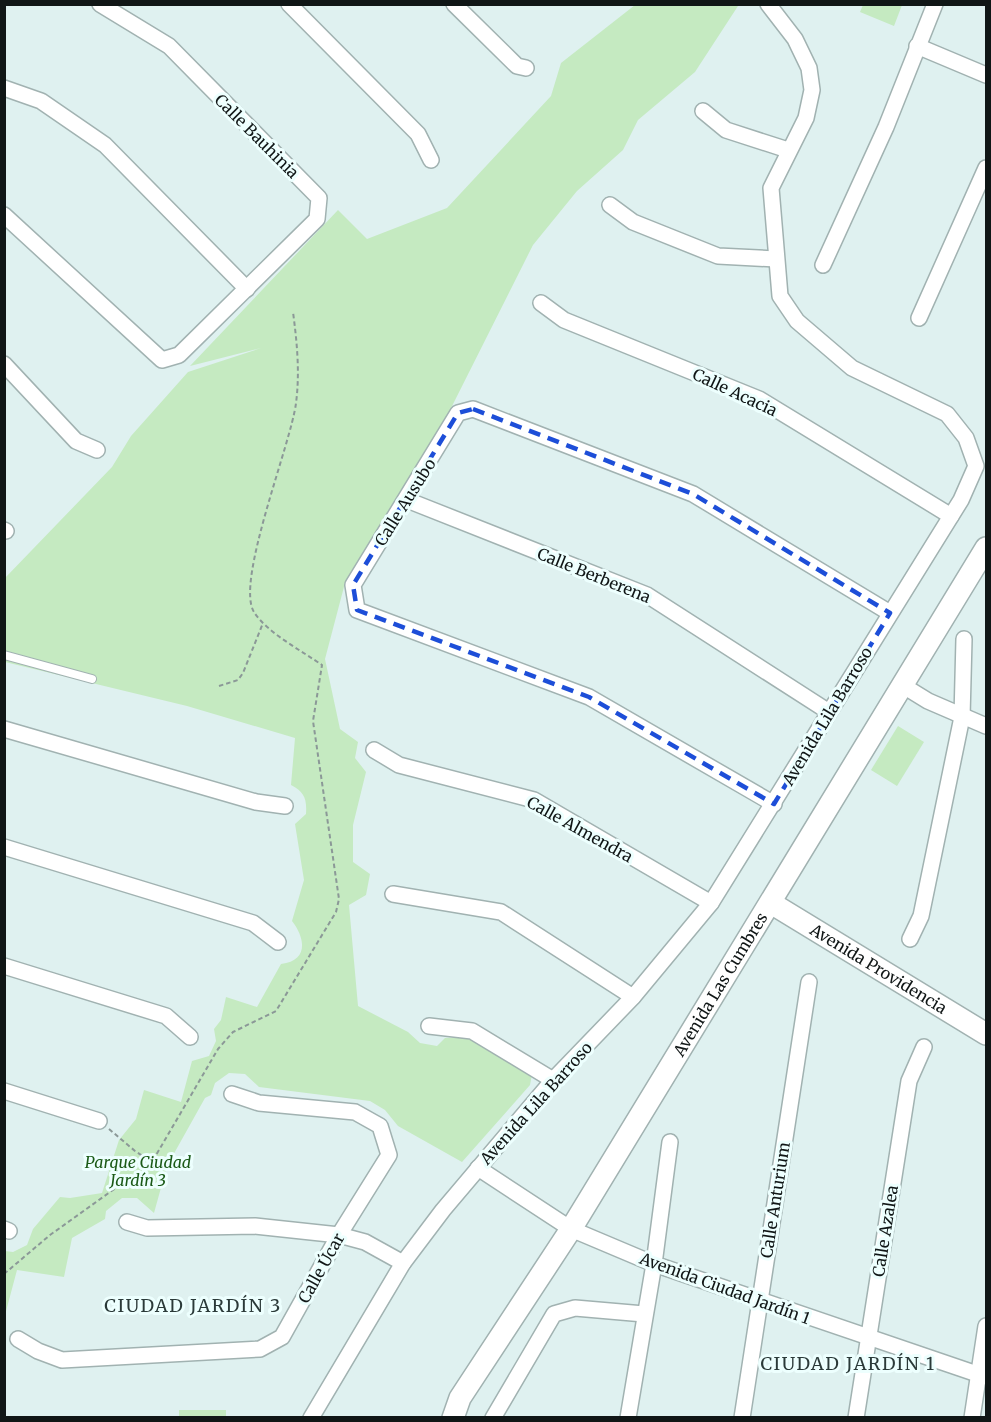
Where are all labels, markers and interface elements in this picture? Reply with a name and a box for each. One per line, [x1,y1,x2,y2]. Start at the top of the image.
street label: Calle Bauhinia [211,90,304,183]
street label: Calle Acacia [690,364,781,420]
street label: Calle Ausubo [370,455,440,549]
street label: Calle Berberena [534,543,654,607]
street label: Avenida Lila Barroso [777,643,876,790]
street label: Calle Almendra [524,792,637,867]
street label: Avenida Las Cumbres [668,909,772,1061]
street label: Avenida Providencia [806,919,951,1018]
street label: Avenida Lila Barroso [475,1038,596,1169]
street label: Calle Anturium [756,1140,794,1259]
park label: Parque Ciudad Jardín 3 [85,1152,192,1190]
street label: Calle Azalea [868,1183,902,1278]
street label: Calle Úcar [294,1230,348,1306]
street label: Avenida Ciudad Jardín 1 [636,1248,813,1328]
district label: CIUDAD JARDÍN 3 [104,1294,282,1317]
district label: CIUDAD JARDÍN 1 [760,1352,936,1375]

